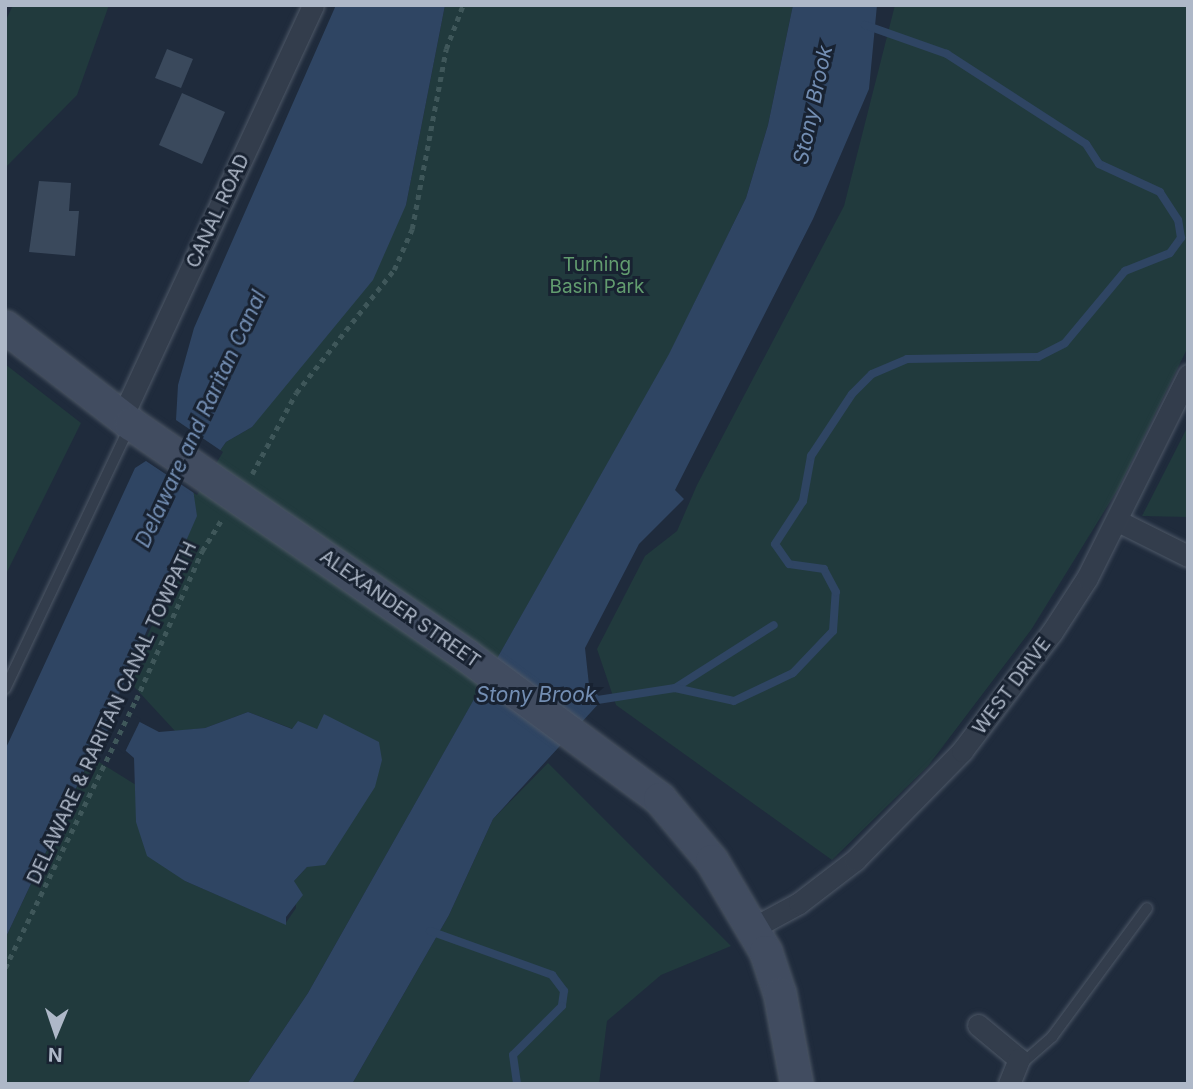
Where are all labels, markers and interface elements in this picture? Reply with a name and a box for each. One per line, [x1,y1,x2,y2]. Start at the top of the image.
water label: Stony Brook [788,43,838,167]
street label: CANAL ROAD [182,150,254,272]
park label: Turning Basin Park [550,254,644,298]
water label: Delaware and Raritan Canal [130,287,272,551]
street label: DELAWARE & RARITAN CANAL TOWPATH [22,538,202,888]
street label: ALEXANDER STREET [316,545,484,673]
street label: WEST DRIVE [968,633,1056,739]
water label: Stony Brook [476,682,596,708]
north arrow [21,998,91,1068]
text: N [48,1043,63,1066]

